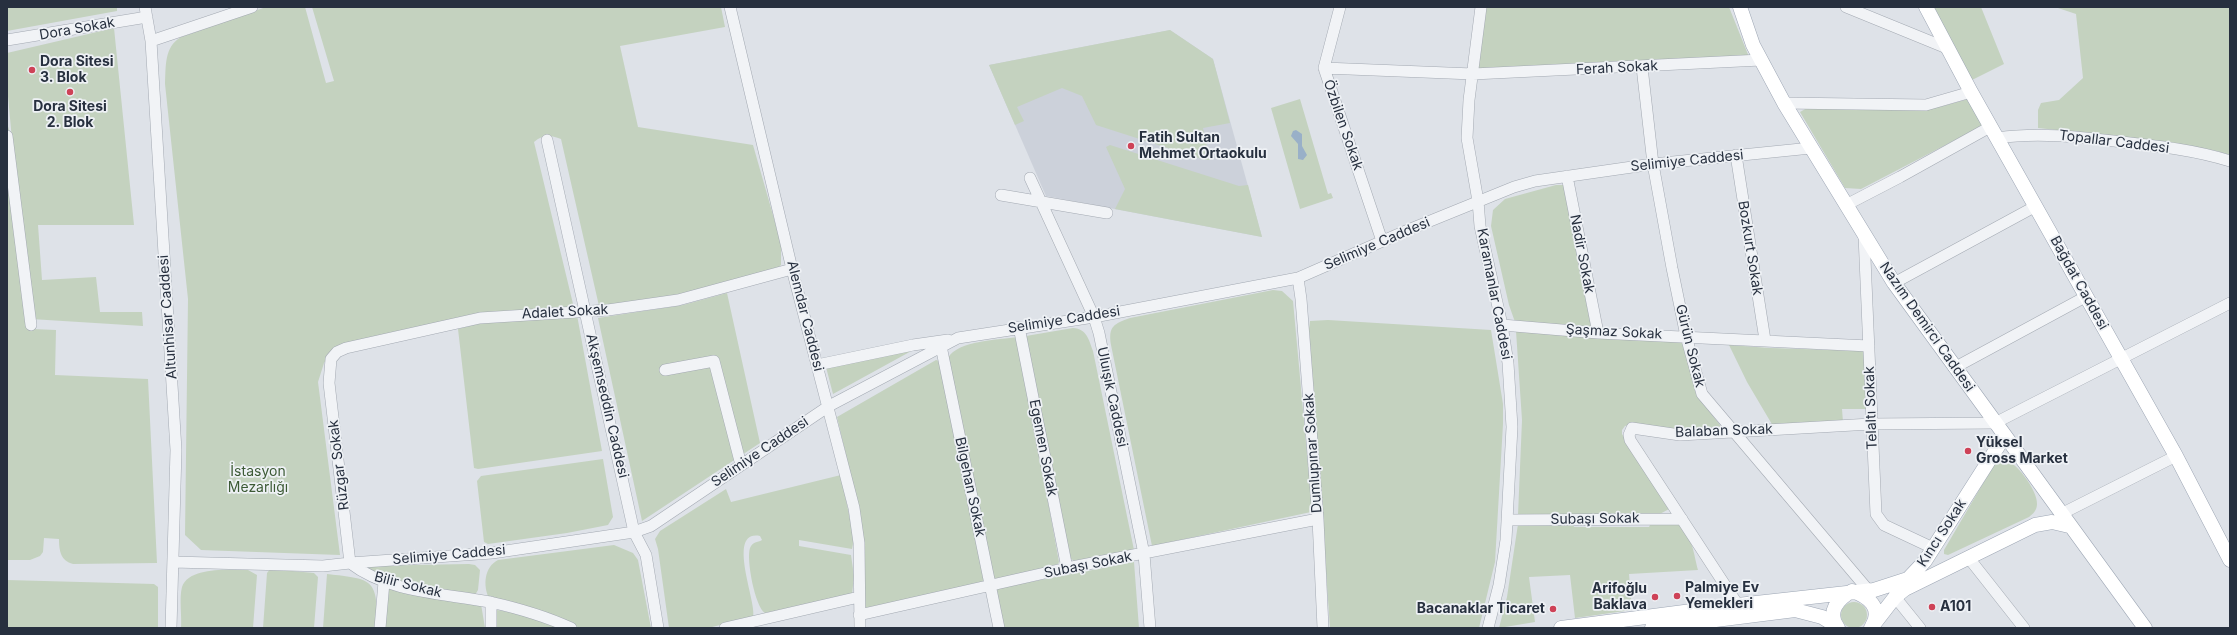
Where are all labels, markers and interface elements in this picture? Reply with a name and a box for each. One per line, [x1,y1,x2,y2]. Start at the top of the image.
street label: Dora Sokak [38,14,116,44]
place label: Dora Sitesi 3. Blok [40,54,114,86]
street label: Ferah Sokak [1576,57,1658,79]
marker: Dora Sitesi 3. Blok [27,65,37,75]
street label: Özbilen Sokak [1320,77,1366,173]
marker: Dora Sitesi 2. Blok [65,87,75,97]
place label: Dora Sitesi 2. Blok [33,99,107,132]
street label: Topallar Caddesi [2058,127,2170,157]
place label: Fatih Sultan Mehmet Ortaokulu [1139,130,1267,162]
marker: Fatih Sultan Mehmet Ortaokulu [1126,141,1136,151]
street label: Selimiye Caddesi [1630,147,1744,175]
street label: Bozkurt Sokak [1734,199,1766,297]
street label: Nadir Sokak [1566,213,1598,295]
street label: Selimiye Caddesi [1322,214,1432,274]
street label: Karamanlar Caddesi [1473,227,1515,361]
street label: Bağdat Caddesi [2046,233,2112,333]
street label: Altunhisar Caddesi [155,254,181,380]
street label: Alemdar Caddesi [783,259,827,373]
street label: Nazım Demirci Caddesi [1876,259,1978,395]
street label: Adalet Sokak [521,301,609,323]
street label: Selimiye Caddesi [1007,303,1121,337]
street label: Gürün Sokak [1672,303,1708,389]
street label: Şaşmaz Sokak [1565,321,1663,343]
street label: Akşemseddin Caddesi [582,332,632,480]
street label: Uluışık Caddesi [1093,345,1131,449]
street label: Telaltı Sokak [1861,366,1881,450]
street label: Dumlupınar Sokak [1300,392,1326,514]
street label: Egemen Sokak [1025,398,1061,498]
street label: Selimiye Caddesi [708,413,812,491]
street label: Rüzgar Sokak [325,419,353,511]
street label: Balaban Sokak [1675,421,1773,441]
place label: Yüksel Gross Market [1976,435,2068,468]
street label: Bilgehan Sokak [951,436,989,538]
marker: Yüksel Gross Market [1963,446,1973,456]
park label: İstasyon Mezarlığı [228,464,288,496]
street label: Kıncı Sokak [1914,496,1970,570]
street label: Subaşı Sokak [1550,510,1640,528]
street label: Selimiye Caddesi [392,542,506,568]
street label: Subaşı Sokak [1043,548,1133,582]
street label: Bilir Sokak [372,568,444,602]
place label: Palmiye Ev Yemekleri [1685,580,1759,612]
place label: Arifoğlu Baklava [1592,581,1647,614]
marker: Palmiye Ev Yemekleri [1672,591,1682,601]
marker: Arifoğlu Baklava [1650,592,1660,602]
place label: A101 [1940,599,1971,615]
place label: Bacanaklar Ticaret [1417,601,1545,617]
marker: A101 [1927,602,1937,612]
marker: Bacanaklar Ticaret [1548,604,1558,614]

